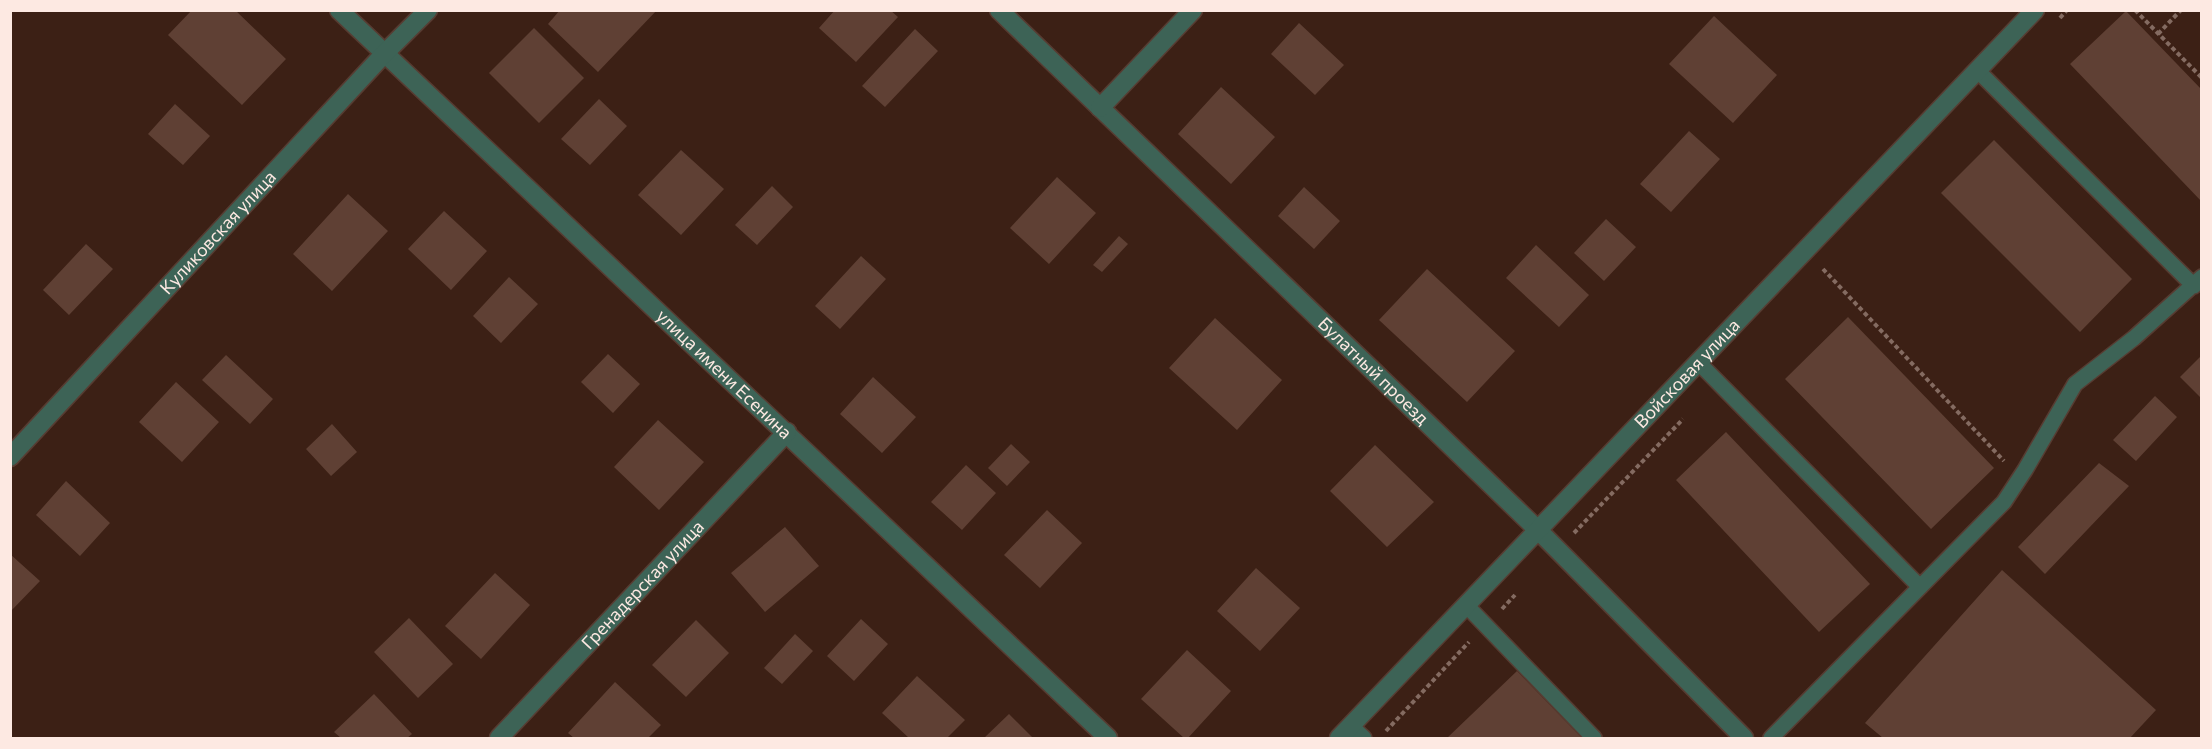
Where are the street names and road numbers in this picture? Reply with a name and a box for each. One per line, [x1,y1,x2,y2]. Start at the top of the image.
street label: Куликовская улица [155,166,280,298]
street label: улица имени Есенина [652,304,797,443]
street label: Булатный проезд [1314,312,1434,429]
street label: Войсковая улица [1629,314,1744,432]
street label: Гренадерская улица [576,515,708,653]

